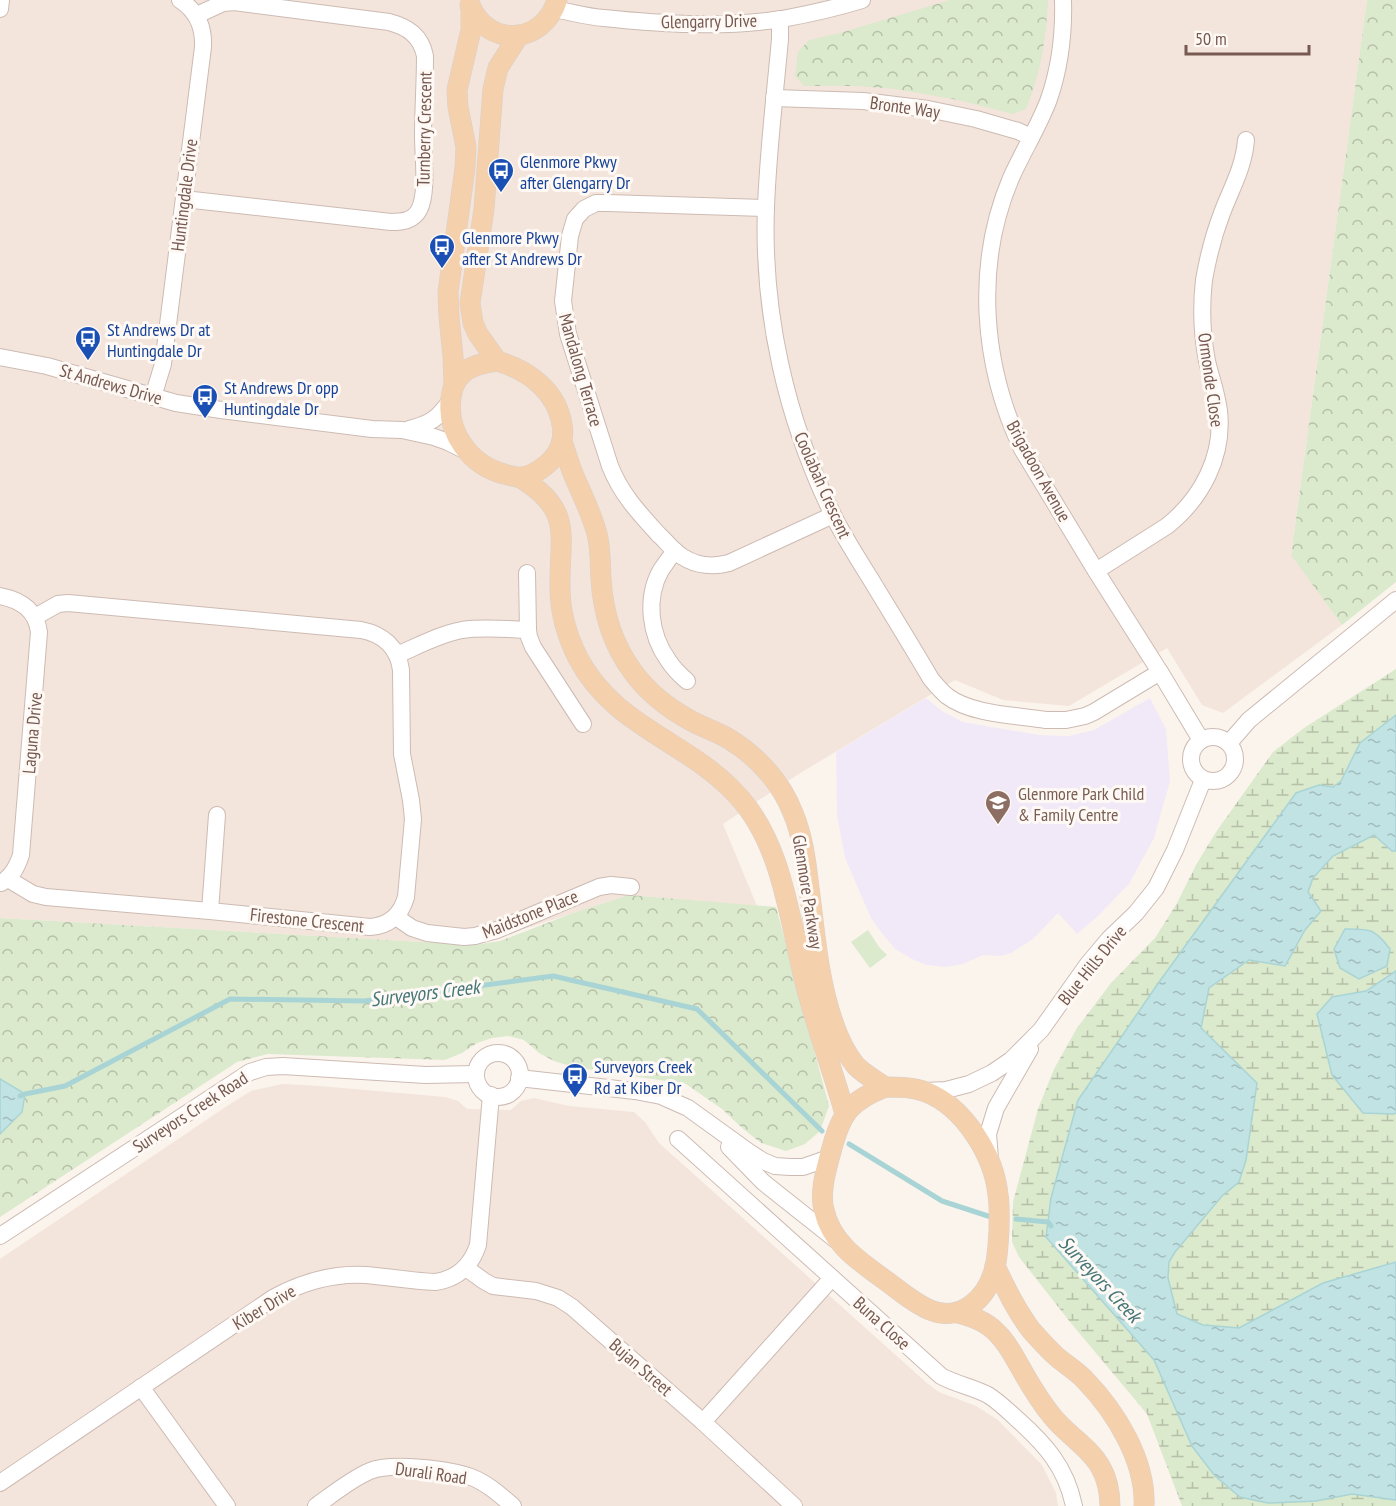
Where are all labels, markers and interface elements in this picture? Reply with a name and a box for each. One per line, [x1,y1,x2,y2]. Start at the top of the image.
street label: Glengarry Drive [661,9,757,33]
scale bar [1186,18,1309,56]
text: 50 m [1195,27,1227,50]
street label: Turnberry Crescent [411,71,437,187]
street label: Bronte Way [869,91,942,123]
street label: Huntingdale Drive [166,137,202,253]
place label: Glenmore Pkwy after Glengarry Dr [520,150,630,194]
bus stop icon: Glenmore Pkwy after Glengarry Dr [486,156,516,194]
place label: Glenmore Pkwy after St Andrews Dr [462,226,582,270]
bus stop icon: Glenmore Pkwy after St Andrews Dr [427,232,457,270]
street label: Mandalong Terrace [554,311,608,429]
place label: St Andrews Dr at Huntingdale Dr [107,318,210,362]
bus stop icon: St Andrews Dr at Huntingdale Dr [73,324,103,362]
street label: Ormonde Close [1193,331,1229,429]
street label: St Andrews Drive [57,358,165,410]
place label: St Andrews Dr opp Huntingdale Dr [224,376,339,420]
bus stop icon: St Andrews Dr opp Huntingdale Dr [190,382,220,420]
street label: Brigadoon Avenue [1002,416,1076,526]
street label: Coolabah Crescent [789,428,857,542]
street label: Laguna Drive [17,691,47,775]
place label: Glenmore Park Child & Family Centre [1018,782,1144,826]
school or university icon: Glenmore Park Child & Family Centre [983,788,1013,826]
street label: Glenmore Parkway [788,833,828,951]
street label: Maidstone Place [479,884,581,944]
street label: Firestone Crescent [249,903,365,937]
street label: Blue Hills Drive [1053,920,1131,1010]
water label: Surveyors Creek [369,973,483,1013]
place label: Surveyors Creek Rd at Kiber Dr [594,1055,693,1099]
bus stop icon: Surveyors Creek Rd at Kiber Dr [560,1061,590,1099]
street label: Surveyors Creek Road [128,1066,252,1158]
water label: Surveyors Creek [1053,1230,1148,1330]
street label: Kiber Drive [228,1279,300,1335]
street label: Buna Close [849,1291,915,1355]
street label: Bujan Street [605,1333,677,1401]
street label: Durali Road [394,1457,468,1489]

